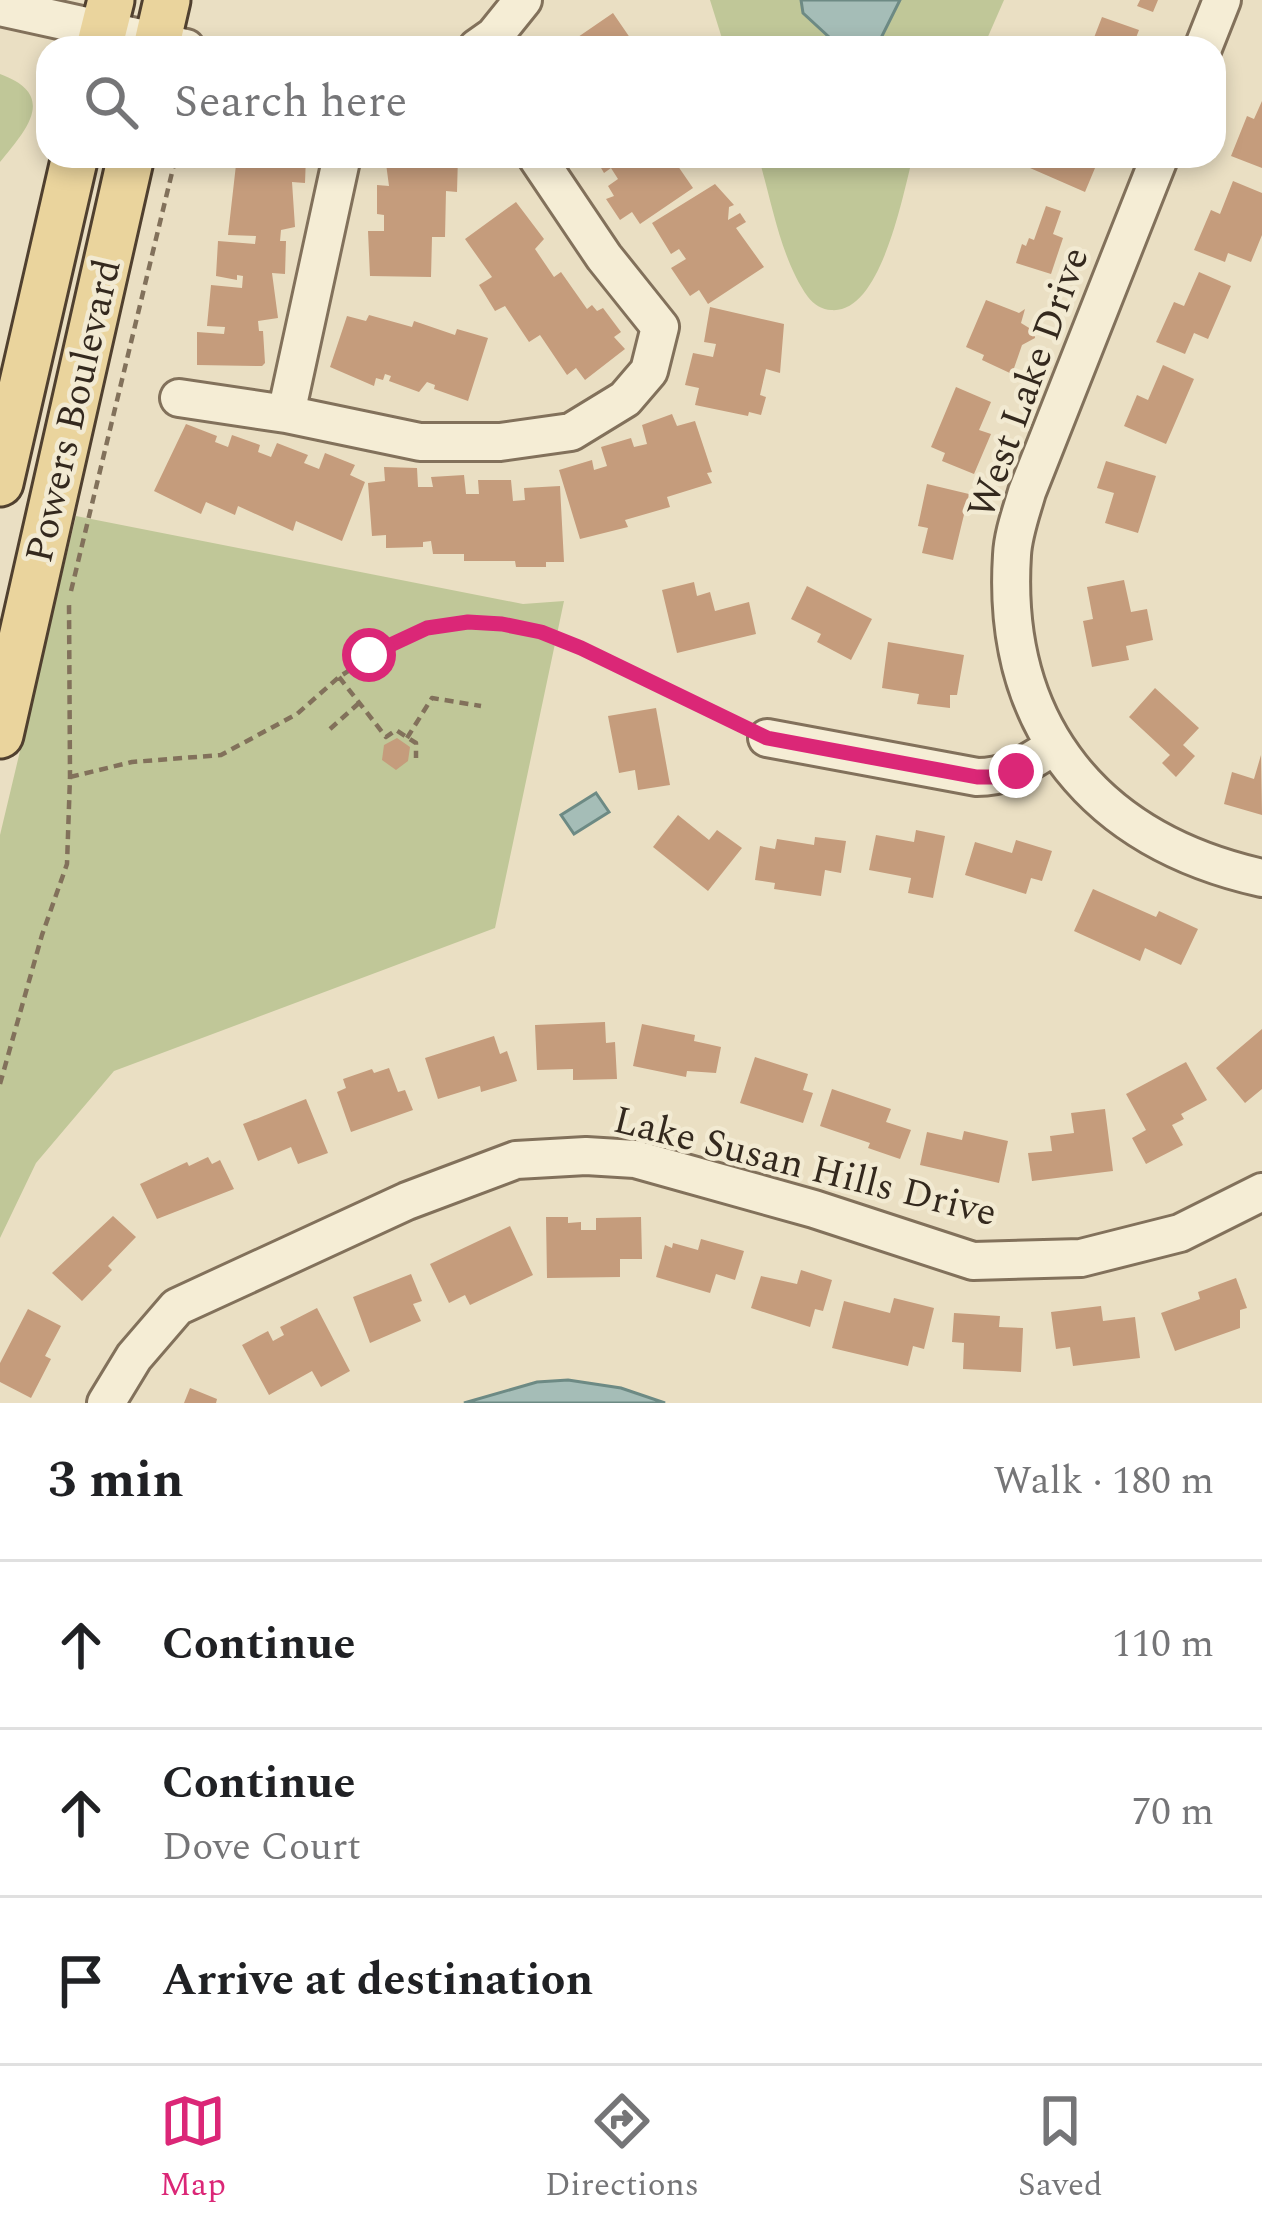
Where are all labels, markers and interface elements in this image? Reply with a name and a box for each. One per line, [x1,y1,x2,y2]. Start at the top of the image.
search box [36,36,1226,168]
text: Search here [174,68,407,137]
icon: search [78,69,144,135]
street label: West Lake Drive [953,239,1105,527]
street label: Powers Boulevard [10,253,138,569]
route start [342,628,396,682]
route end [989,744,1043,798]
street label: Lake Susan Hills Drive [607,1091,1003,1243]
text: 3 min [48,1442,184,1520]
text: Walk · 180 m [993,1452,1214,1511]
text: Continue [162,1610,355,1679]
icon: ahead [48,1612,114,1678]
text: 110 m [1112,1615,1214,1674]
text: Continue [162,1749,355,1818]
icon: ahead [48,1780,114,1846]
text: 70 m [1132,1783,1214,1842]
text: Dove Court [162,1818,361,1877]
text: Arrive at destination [162,1946,593,2015]
icon: arrive [48,1948,114,2014]
tab: Map [159,2088,226,2210]
tab: Directions [545,2088,699,2210]
tab: Saved [1018,2088,1103,2210]

